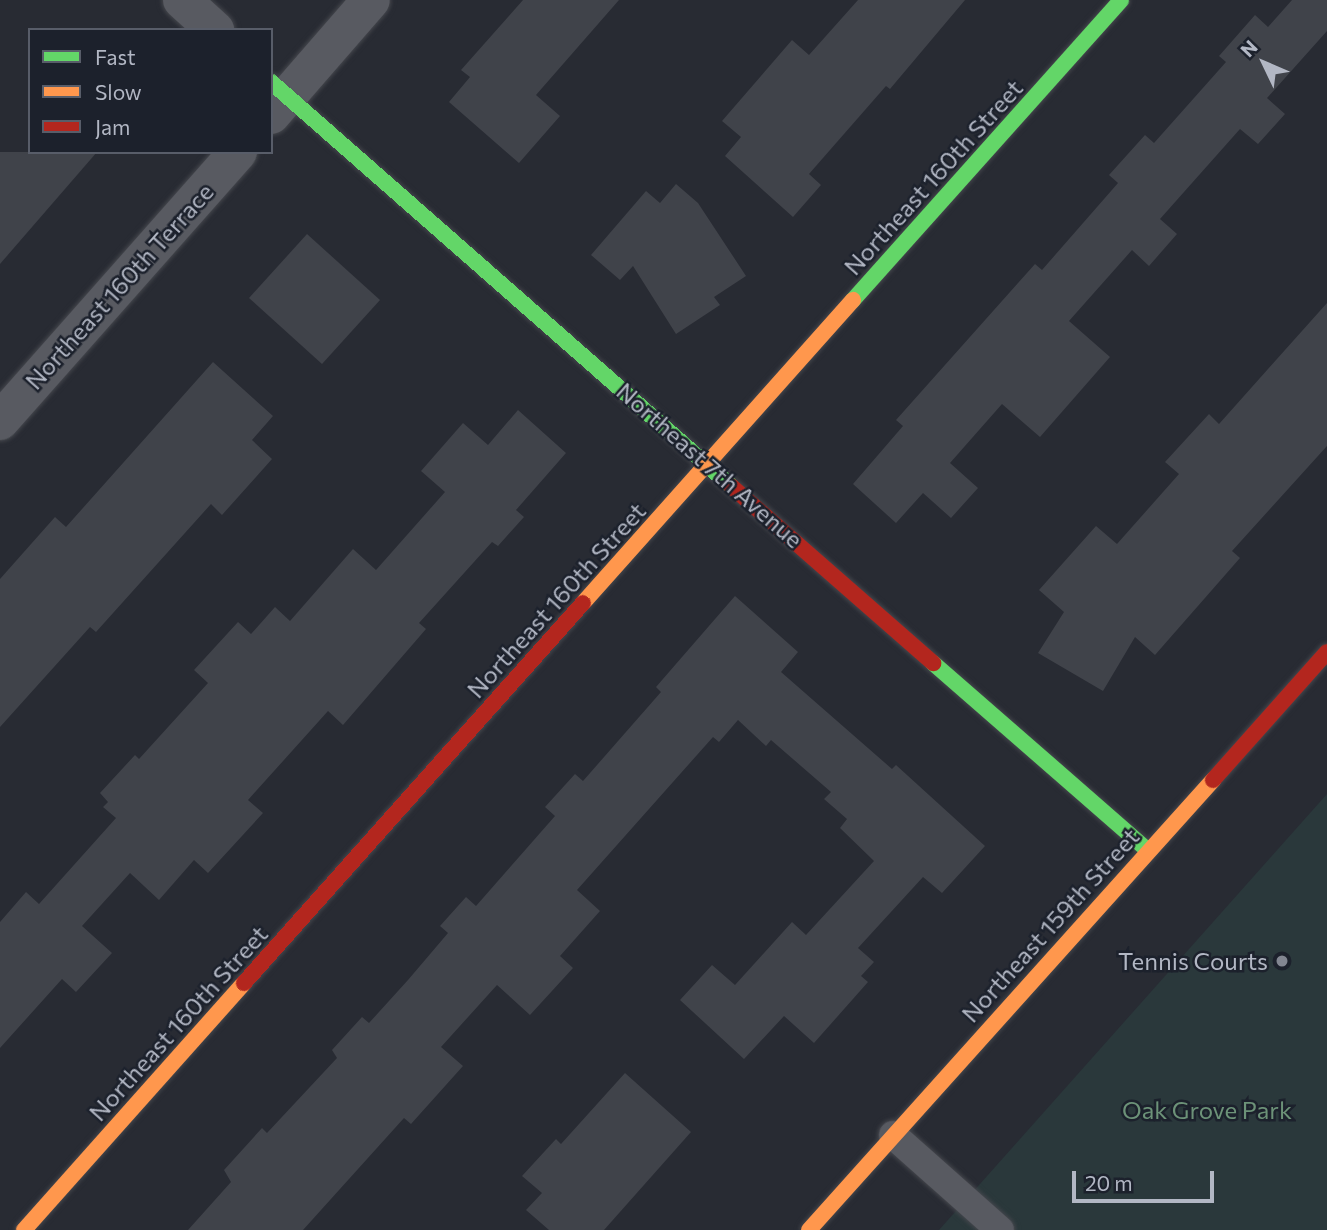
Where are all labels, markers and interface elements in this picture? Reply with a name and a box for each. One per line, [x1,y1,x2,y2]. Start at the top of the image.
legend [28,28,273,154]
north arrow [1229,28,1299,98]
text: N [1235,35,1262,61]
text: Fast [95,44,136,69]
street label: Northeast 160th Street [838,73,1028,281]
text: Slow [95,79,142,104]
text: Jam [95,114,130,139]
street label: Northeast 160th Terrace [19,177,219,395]
street label: Northeast 7th Avenue [611,376,809,554]
street label: Northeast 160th Street [461,496,651,704]
street label: Northeast 159th Street [955,822,1145,1028]
street label: Northeast 160th Street [83,919,273,1127]
place label: Tennis Courts [1118,947,1268,975]
marker: Tennis Courts [1274,953,1290,969]
park label: Oak Grove Park [1122,1096,1292,1124]
scale bar [1075,1156,1217,1200]
text: 20 m [1085,1170,1133,1195]

